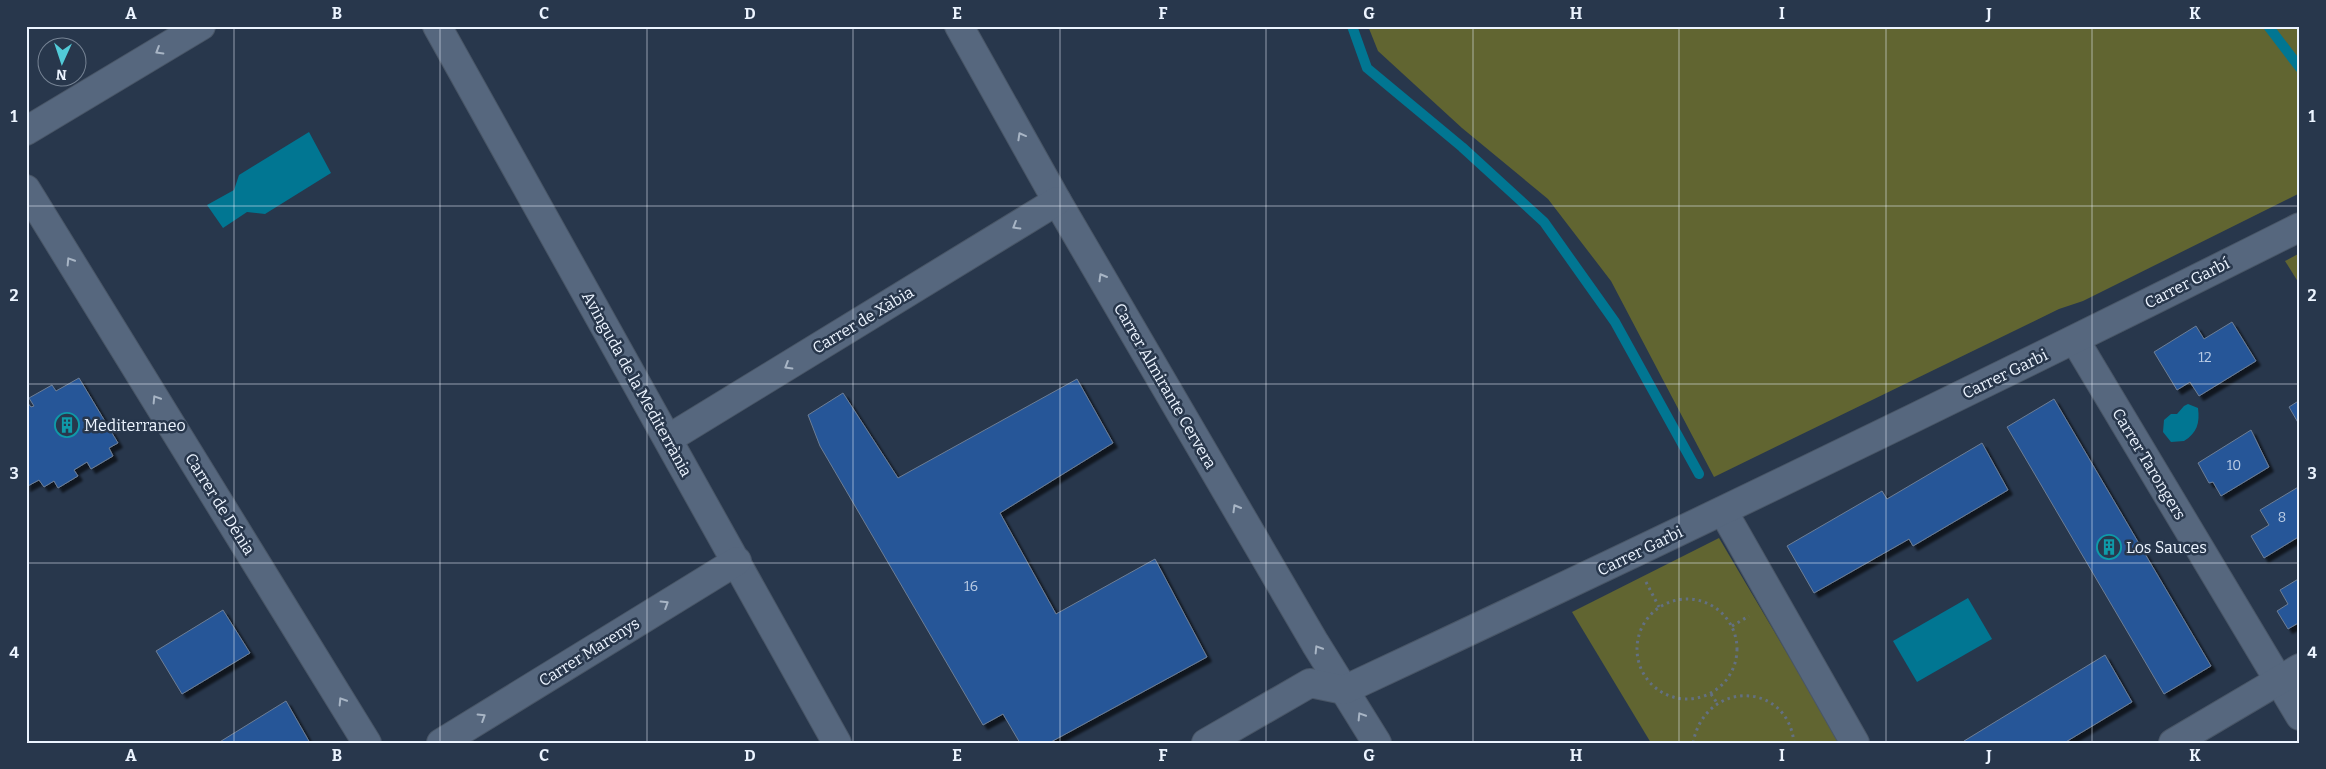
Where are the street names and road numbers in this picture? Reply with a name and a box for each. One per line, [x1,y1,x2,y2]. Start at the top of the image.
street label: Carrer Garbí [2141,253,2233,312]
street label: Carrer de Xàbia [809,282,917,358]
street label: Avinguda de la Mediterrània [578,288,696,480]
street label: Carrer Almirante Cervera [1110,300,1220,472]
street label: Carrer Garbi [1959,345,2051,403]
street label: Carrer Tarongers [2108,405,2190,523]
street label: Carrer de Dénia [181,450,259,559]
street label: Carrer Garbi [1594,522,1686,580]
street label: Carrer Marenys [535,613,643,691]

